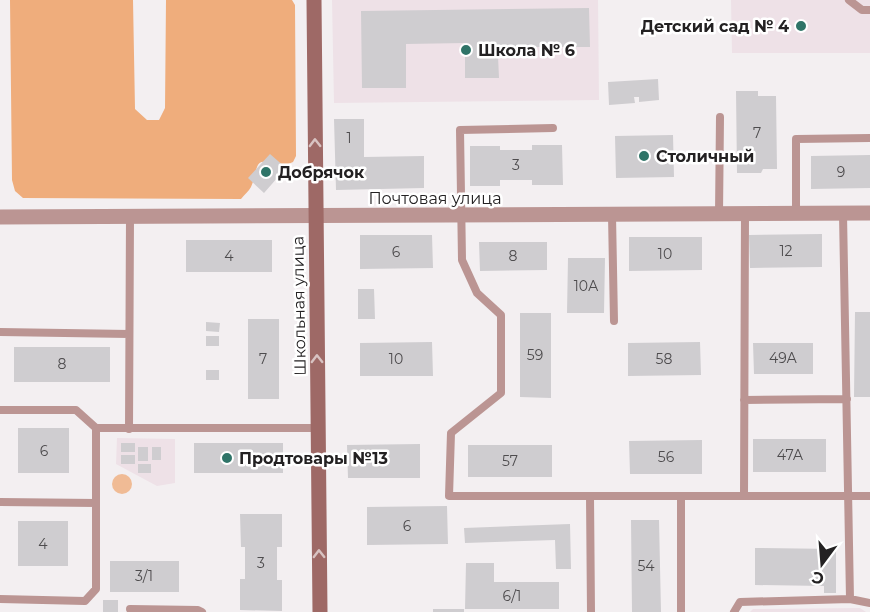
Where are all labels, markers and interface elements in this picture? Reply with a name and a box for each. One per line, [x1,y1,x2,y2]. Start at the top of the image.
place label: Детский сад № 4 [641,17,789,36]
marker: Детский сад № 4 [794,19,808,33]
place label: Школа № 6 [478,41,575,60]
marker: Школа № 6 [459,43,473,57]
house number: 7 [753,124,761,142]
house number: 1 [346,129,352,147]
one-way arrow [309,138,321,147]
place label: Столичный [656,147,754,166]
marker: Столичный [637,149,651,163]
house number: 3 [512,156,520,174]
place label: Добрячок [278,163,365,182]
house number: 9 [837,163,845,181]
marker: Добрячок [259,165,273,179]
street label: Почтовая улица [368,189,502,208]
street label: Школьная улица [288,236,310,376]
house number: 12 [779,242,793,260]
house number: 6 [392,243,401,261]
house number: 10 [658,245,672,263]
house number: 4 [224,247,234,265]
house number: 8 [509,247,518,265]
house number: 10А [574,277,599,295]
house number: 59 [527,346,543,364]
house number: 49А [769,349,798,367]
house number: 7 [259,350,267,368]
house number: 10 [389,350,403,368]
house number: 58 [656,350,672,368]
one-way arrow [311,354,323,363]
house number: 8 [58,355,67,373]
house number: 6 [40,442,49,460]
house number: 47А [777,446,804,464]
house number: 56 [658,448,675,466]
place label: Продтовары №13 [239,449,388,468]
marker: Продтовары №13 [220,451,234,465]
house number: 57 [502,452,518,470]
house number: 6 [403,517,412,535]
north arrow [792,534,852,594]
house number: 4 [38,535,48,553]
one-way arrow [313,549,325,558]
house number: 3 [257,554,265,572]
house number: 54 [637,557,655,575]
house number: 3/1 [135,567,153,585]
text: С [809,567,826,589]
house number: 6/1 [503,587,521,605]

